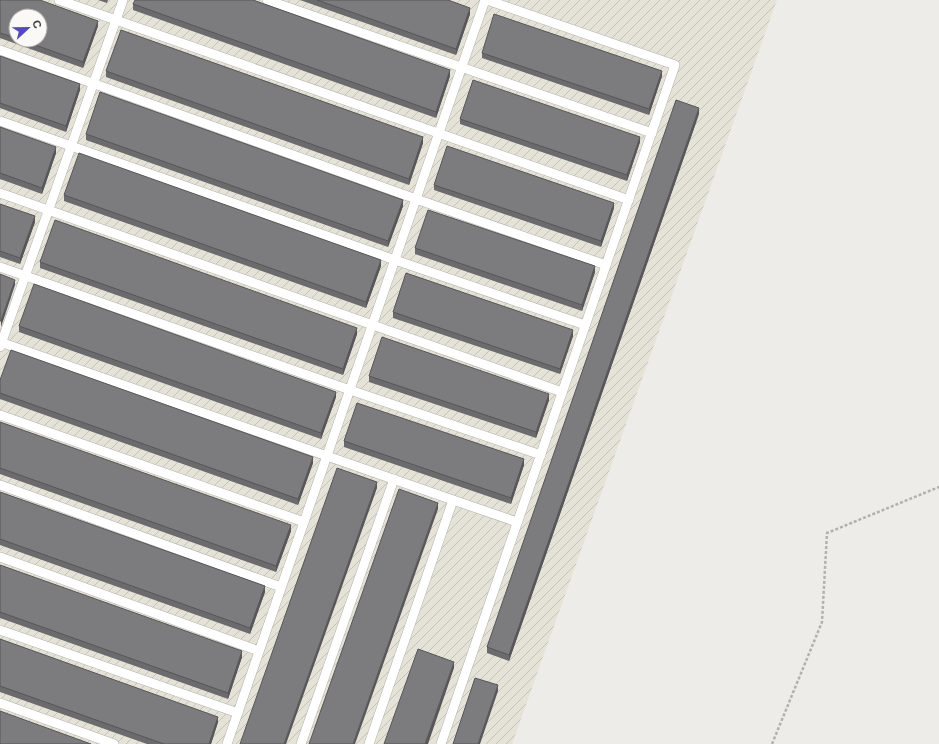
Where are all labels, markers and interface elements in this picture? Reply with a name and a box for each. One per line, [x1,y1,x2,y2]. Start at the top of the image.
north arrow [8,8,48,48]
text: С [29,18,44,31]

